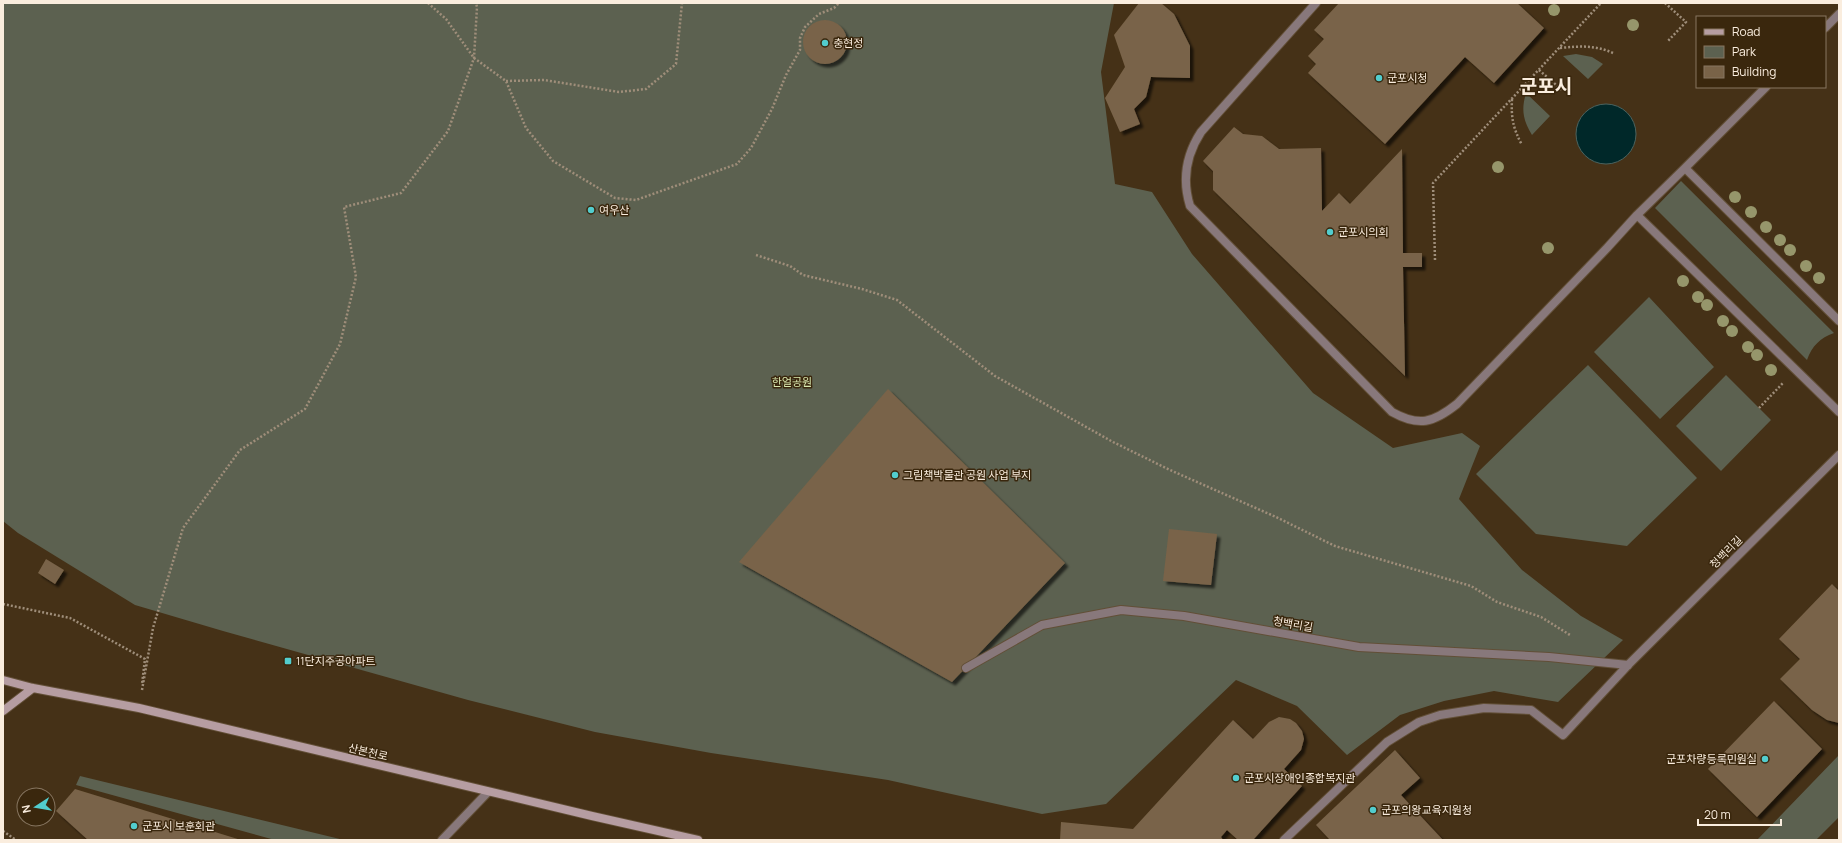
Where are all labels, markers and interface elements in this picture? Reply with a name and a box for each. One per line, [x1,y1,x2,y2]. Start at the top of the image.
legend [1696,16,1826,88]
text: Road [1732,23,1760,40]
place label: 충현정 [833,35,863,50]
marker: 충현정 [820,38,830,48]
text: Park [1732,43,1757,60]
text: Building [1732,63,1776,80]
place label: 군포시청 [1387,70,1427,85]
marker: 군포시청 [1374,73,1384,83]
district label: 군포시 [1520,73,1572,99]
place label: 여우산 [599,202,629,217]
marker: 여우산 [586,205,596,215]
place label: 군포시의회 [1338,224,1389,239]
marker: 군포시의회 [1325,227,1335,237]
park label: 한얼공원 [772,374,812,389]
place label: 그림책박물관 공원 사업 부지 [903,467,1031,482]
marker: 그림책박물관 공원 사업 부지 [890,470,900,480]
street label: 청백리길 [1706,532,1745,571]
street label: 청백리길 [1272,613,1314,634]
place label: 11단지주공아파트 [296,653,375,668]
marker: 11단지주공아파트 [283,656,293,666]
street label: 산본천로 [347,740,390,763]
place label: 군포차량등록민원실 [1666,751,1757,766]
marker: 군포차량등록민원실 [1760,754,1770,764]
place label: 군포시장애인종합복지관 [1244,770,1355,785]
marker: 군포시장애인종합복지관 [1231,773,1241,783]
north arrow [16,787,56,827]
scale bar [1698,801,1781,827]
place label: 군포의왕교육지원청 [1381,802,1472,817]
text: N [18,804,34,815]
marker: 군포의왕교육지원청 [1368,805,1378,815]
text: 20 m [1704,806,1731,823]
place label: 군포시 보훈회관 [142,818,215,833]
marker: 군포시 보훈회관 [129,821,139,831]

